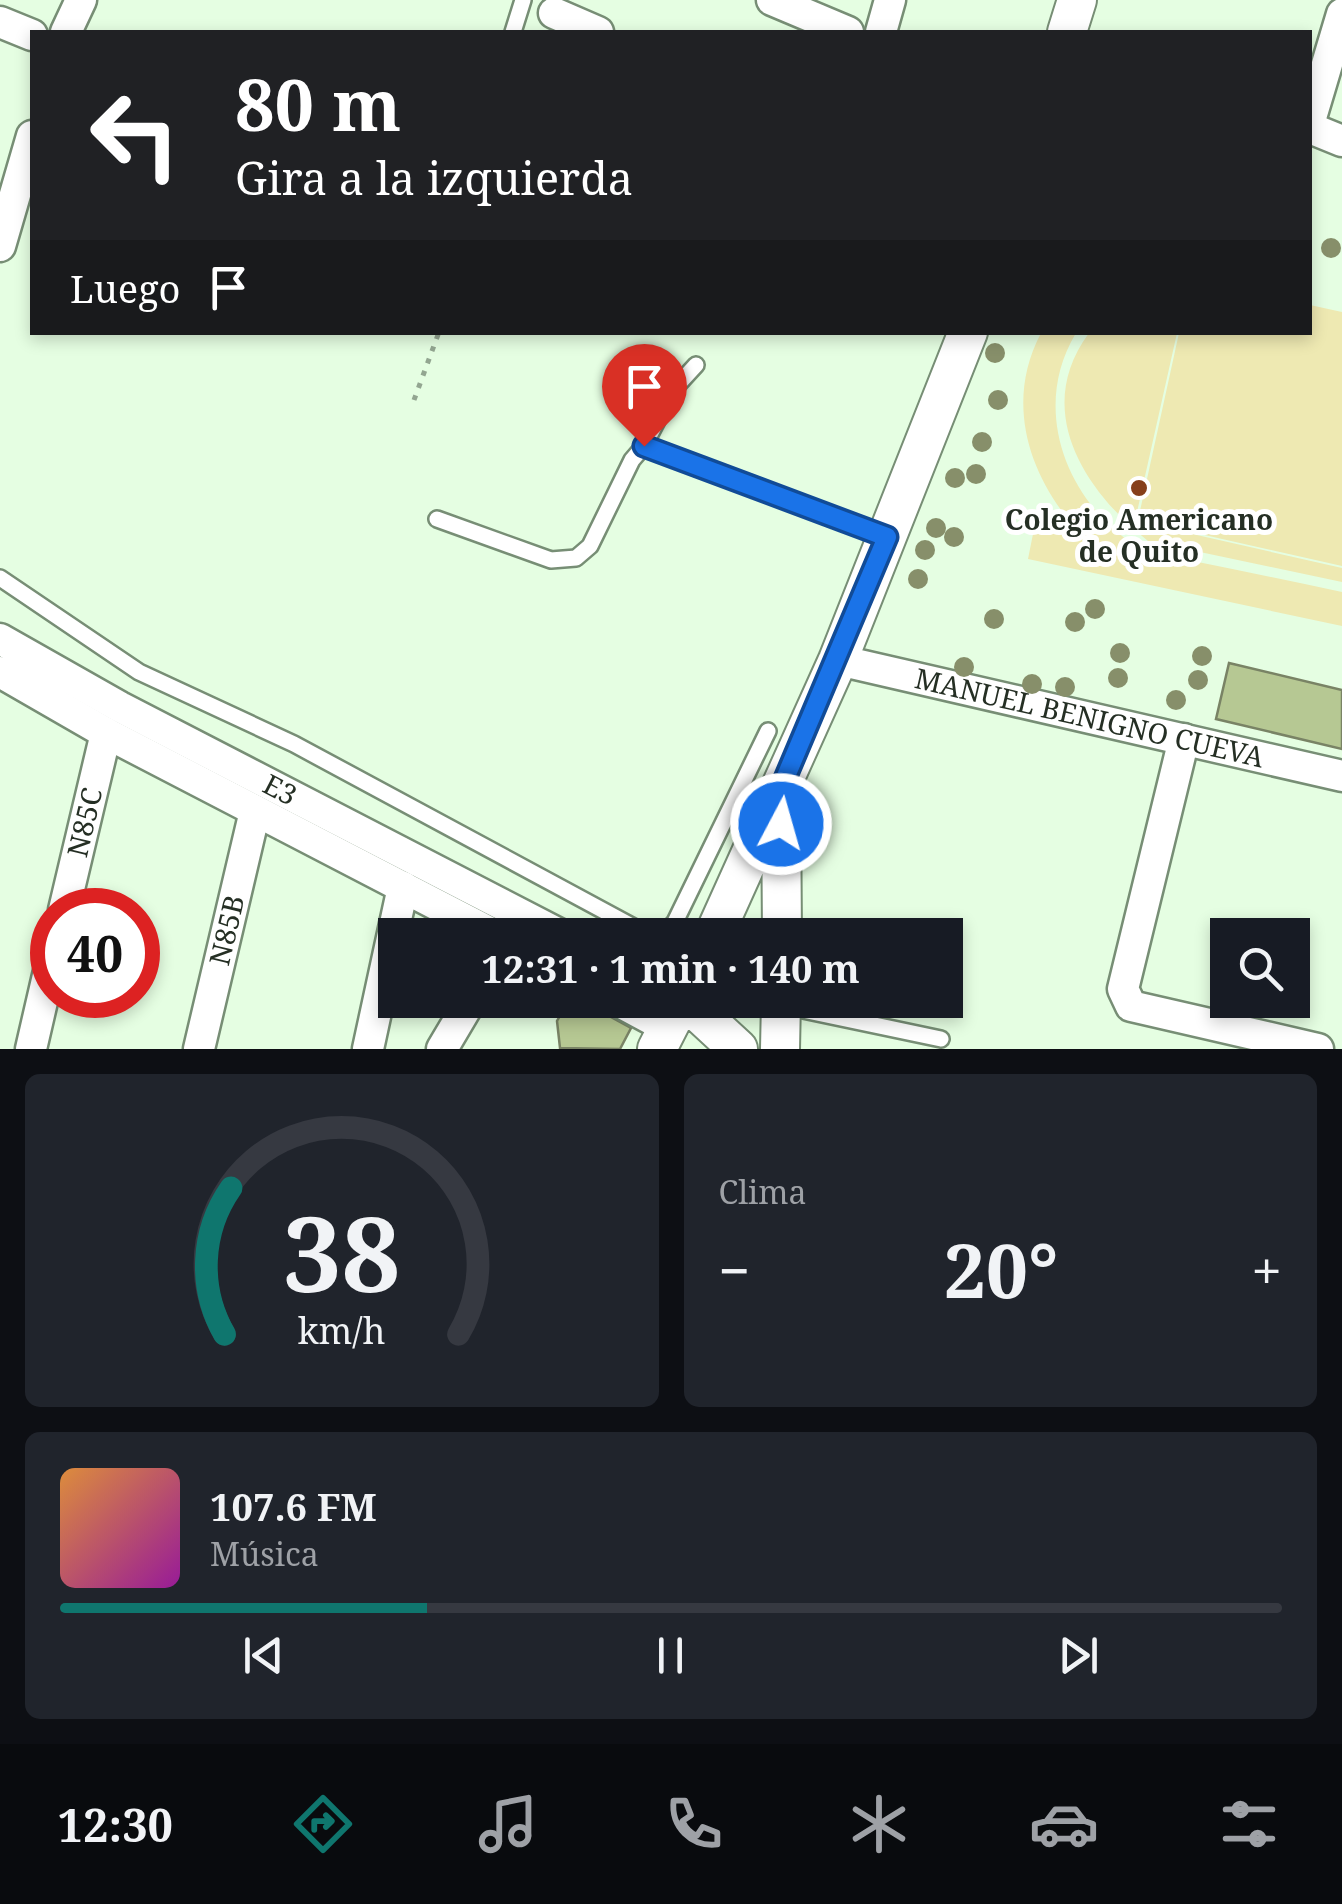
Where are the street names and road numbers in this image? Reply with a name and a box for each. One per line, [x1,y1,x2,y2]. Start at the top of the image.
street label: MANUEL BENIGNO CUEVA [911,658,1268,776]
street label: E3 [257,764,304,813]
street label: N85C [57,784,110,861]
street label: N85B [199,891,253,969]

